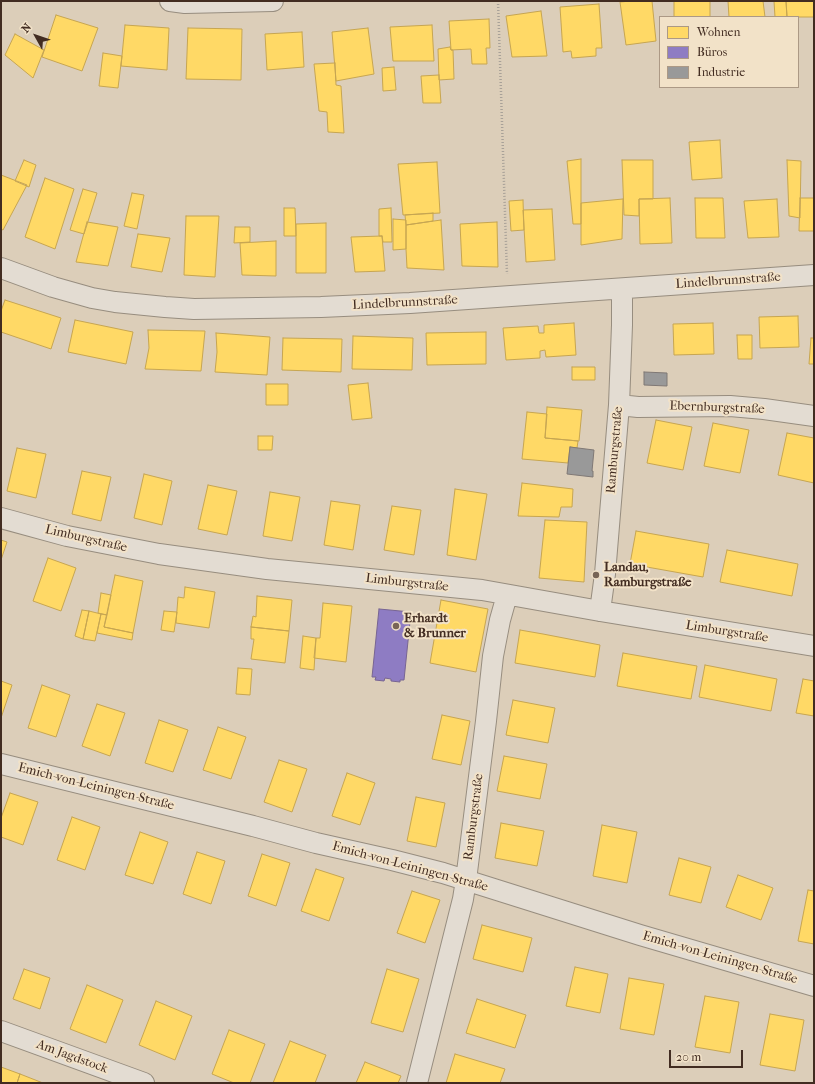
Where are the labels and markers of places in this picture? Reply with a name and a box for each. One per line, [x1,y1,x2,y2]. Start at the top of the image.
place label: Landau, Ramburgstraße [604,560,691,591]
marker: Landau, Ramburgstraße [591,570,601,580]
place label: Erhardt & Brunner [404,611,466,642]
marker: Erhardt & Brunner [391,621,401,631]

